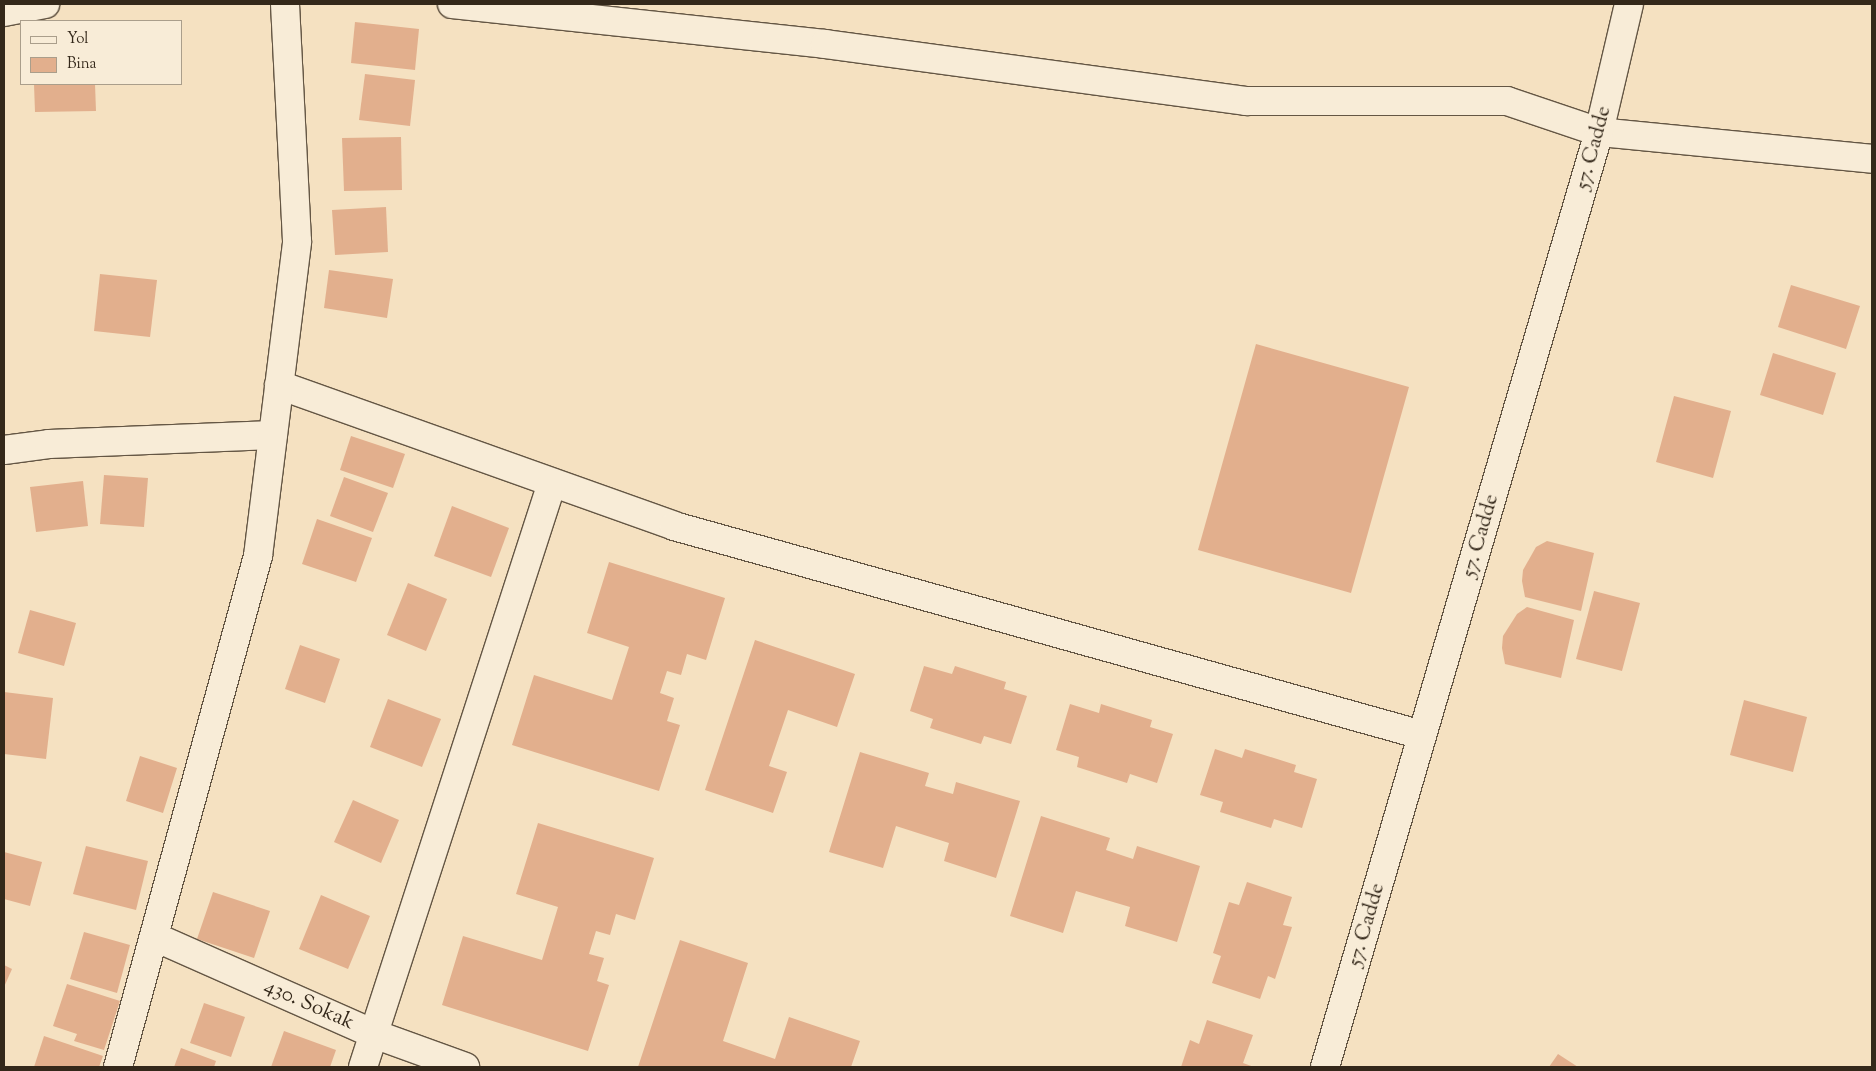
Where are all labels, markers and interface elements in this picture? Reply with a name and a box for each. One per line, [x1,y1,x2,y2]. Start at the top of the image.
legend [20,20,182,85]
text: Yol [67,29,89,50]
text: Bina [67,54,97,75]
street label: 57. Cadde [1571,103,1617,193]
street label: 57. Cadde [1457,491,1505,581]
street label: 57. Cadde [1343,880,1391,970]
street label: 430. Sokak [260,974,358,1036]

